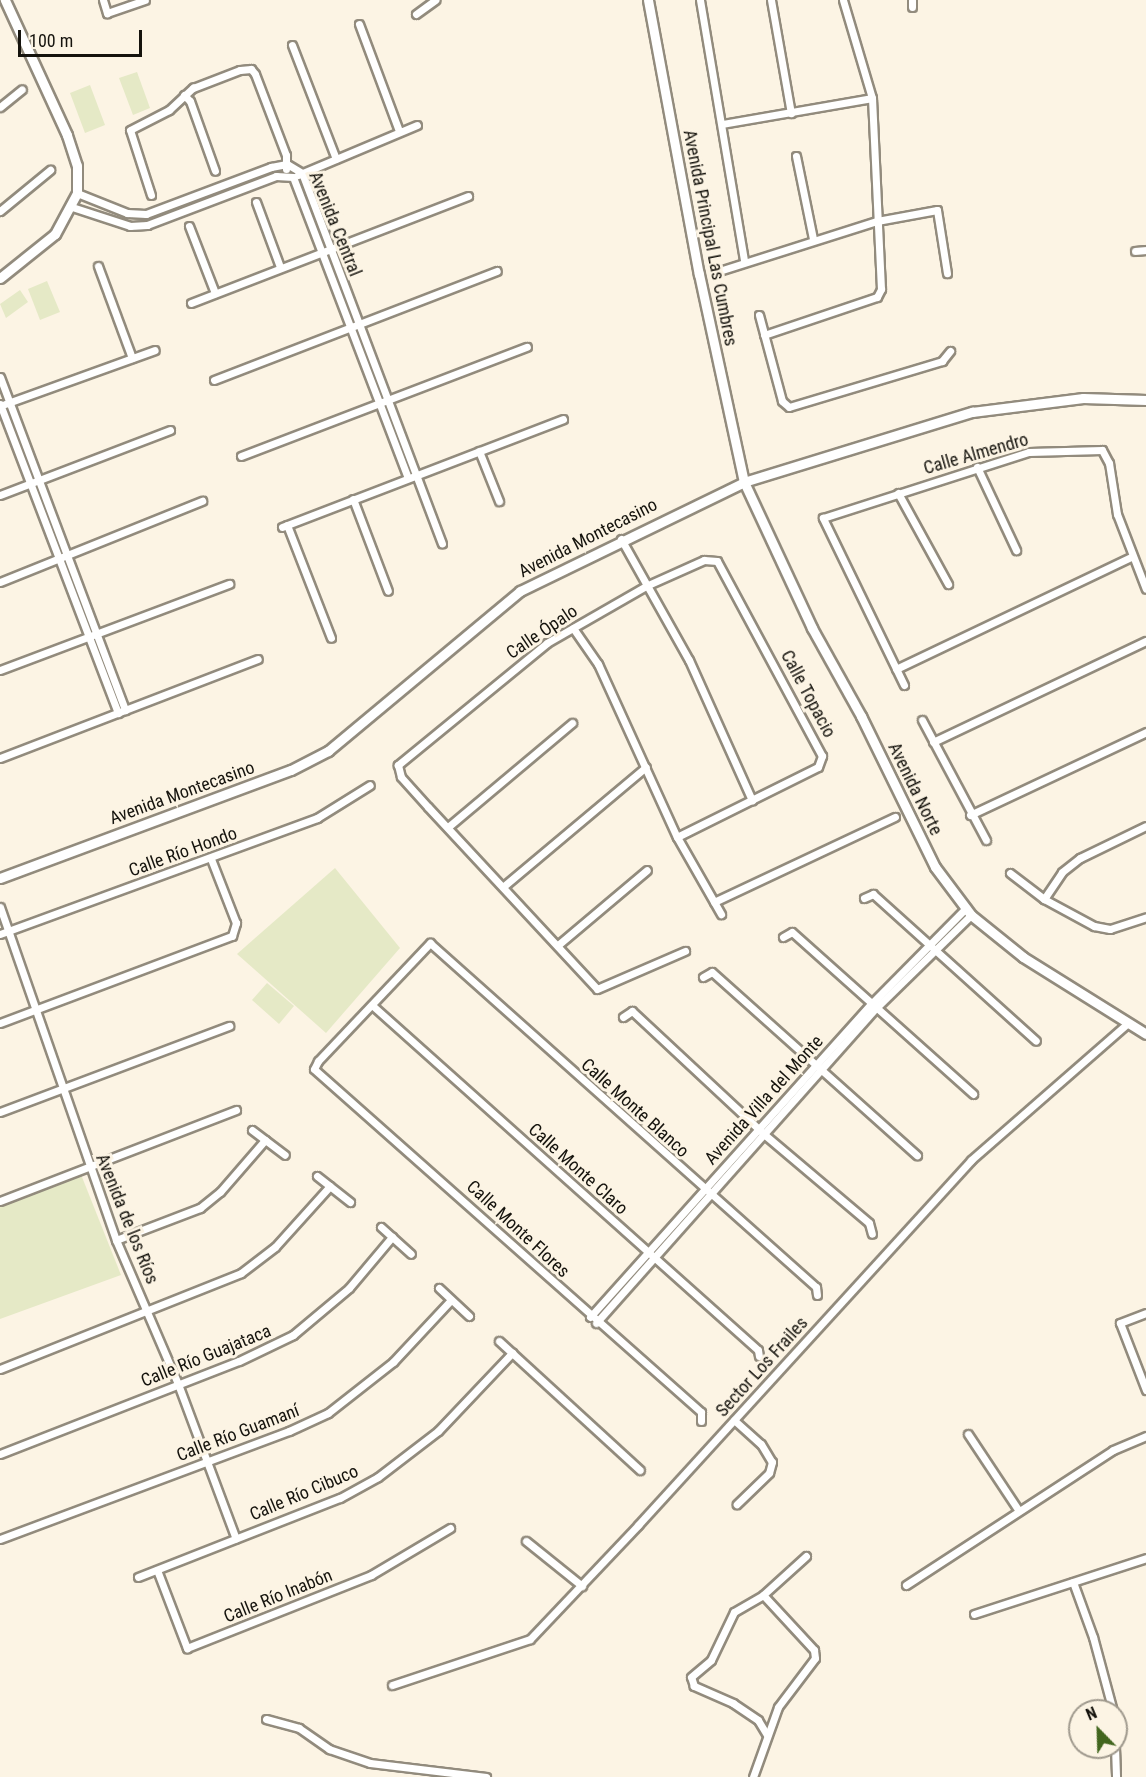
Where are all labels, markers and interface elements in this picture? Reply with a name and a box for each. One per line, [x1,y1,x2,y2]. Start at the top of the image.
scale bar [21,18,146,56]
text: 100 m [29,30,73,51]
street label: Avenida Principal Las Cumbres [678,128,742,348]
street label: Avenida Central [304,168,366,280]
street label: Calle Almendro [921,429,1031,479]
street label: Avenida Montecasino [515,494,661,582]
street label: Calle Ópalo [502,600,582,664]
street label: Calle Topacio [776,646,840,742]
street label: Avenida Norte [883,739,947,839]
street label: Avenida Montecasino [107,757,257,829]
street label: Calle Río Hondo [126,822,240,882]
street label: Avenida Villa del Monte [700,1031,828,1169]
street label: Calle Monte Blanco [577,1054,693,1162]
street label: Calle Monte Claro [524,1119,632,1219]
street label: Avenida de los Ríos [91,1151,163,1287]
street label: Calle Monte Flores [462,1176,574,1282]
street label: Sector Los Frailes [712,1313,812,1421]
street label: Calle Río Guajataca [138,1320,274,1392]
street label: Calle Río Guamaní [174,1400,302,1466]
street label: Calle Río Cibuco [246,1460,362,1526]
street label: Calle Río Inabón [221,1564,335,1628]
north arrow [1068,1699,1128,1759]
text: N [1083,1703,1100,1724]

